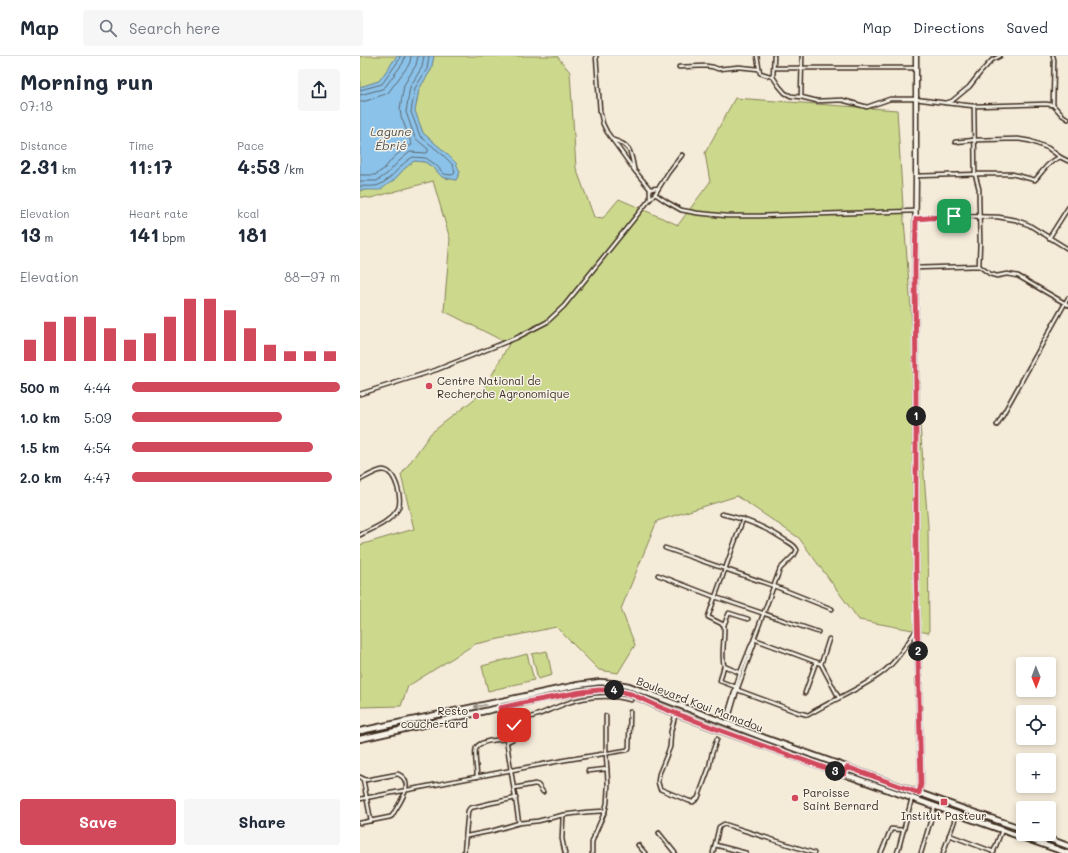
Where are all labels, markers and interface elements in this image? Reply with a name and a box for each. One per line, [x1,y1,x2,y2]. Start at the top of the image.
search box [83,10,363,46]
text: Map [20,15,59,40]
icon: search [97,17,119,39]
text: Search here [129,18,220,38]
text: Map [863,18,891,37]
text: Directions [913,18,984,37]
text: Saved [1006,18,1048,37]
text: Morning run [20,67,153,96]
button: share [298,69,340,111]
text: 07:18 [20,97,53,114]
water label: Lagune Ébrié [370,123,412,153]
text: Distance [20,138,67,153]
text: Time [129,138,154,153]
text: Pace [237,138,264,153]
text: 2.31 [20,153,58,179]
text: 11:17 [129,153,173,179]
text: 4:53 [237,153,280,179]
text: km [58,162,76,177]
text: /km [280,162,304,177]
pin [937,199,971,233]
icon: arrive [943,205,965,227]
text: Elevation [20,206,69,221]
text: Heart rate [129,206,188,221]
text: kcal [237,206,259,221]
text: 13 [20,221,41,247]
text: 141 [129,221,159,247]
text: 181 [237,221,267,247]
text: m [41,230,53,245]
text: bpm [159,230,185,245]
text: Elevation [20,268,78,285]
text: 88–97 m [284,268,340,285]
place label: Centre National de Recherche Agronomique [437,373,570,401]
text: 500 m [20,379,59,396]
text: 4:44 [84,379,111,396]
marker: Centre National de Recherche Agronomique [424,381,434,391]
pin: 1 [906,406,926,426]
text: 1 [914,408,918,423]
text: 1.0 km [20,409,60,426]
text: 5:09 [84,409,111,426]
text: 1.5 km [20,439,59,456]
text: 4:54 [84,439,111,456]
text: 2.0 km [20,469,62,486]
text: 4:47 [84,469,111,486]
pin: 2 [908,641,928,661]
text: 2 [915,643,921,658]
north arrow [1016,657,1056,697]
map controls [1016,657,1056,841]
street label: Boulevard Koui Mamadou [635,673,765,735]
pin: 4 [604,680,624,700]
text: 4 [611,682,617,697]
one-way arrow [474,702,487,710]
place label: Resto couche-tard [401,703,468,731]
button: locate [1016,705,1056,745]
pin [497,708,531,742]
marker: Resto couche-tard [471,711,481,721]
icon: check [503,714,525,736]
button: + [1016,753,1056,793]
pin: 3 [825,761,845,781]
text: 3 [832,763,838,778]
place label: Paroisse Saint Bernard [803,785,878,813]
marker: Paroisse Saint Bernard [790,793,800,803]
marker: Institut Pasteur [939,797,949,807]
button: Save [20,799,176,845]
button: Share [184,799,340,845]
button: − [1016,801,1056,841]
place label: Institut Pasteur [901,808,987,823]

